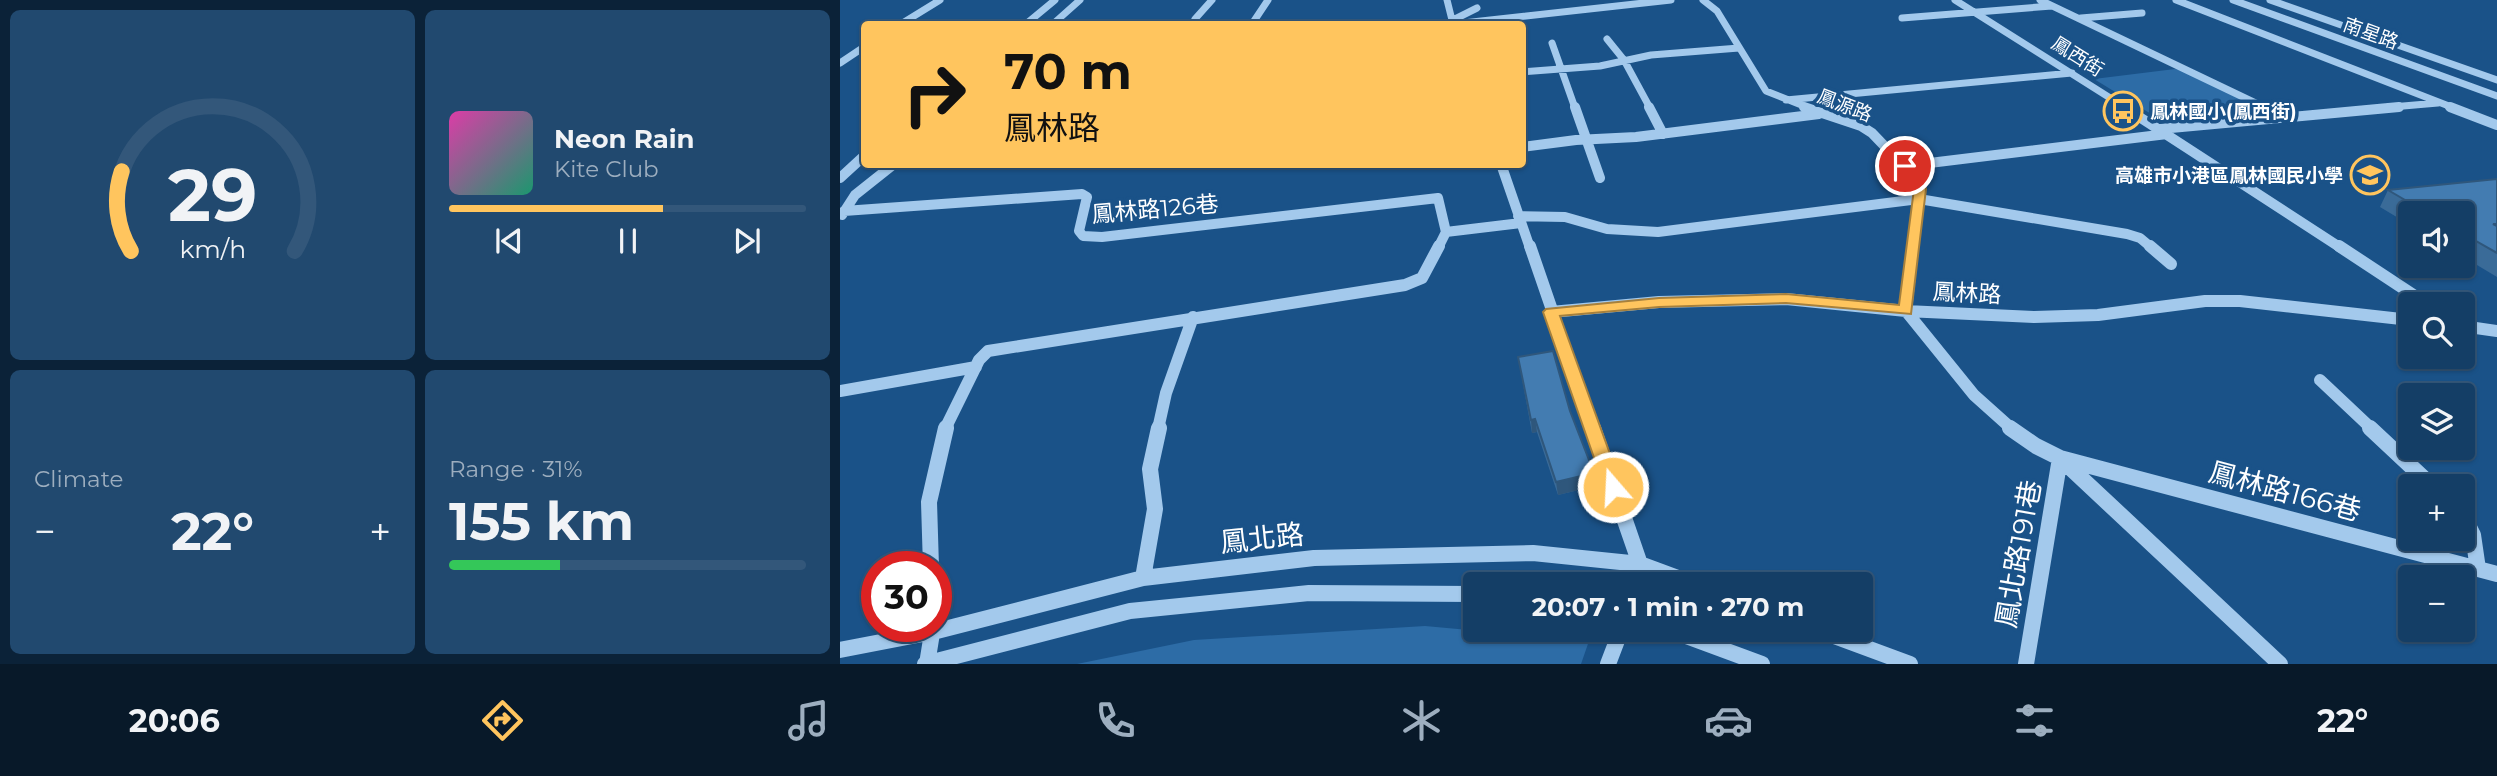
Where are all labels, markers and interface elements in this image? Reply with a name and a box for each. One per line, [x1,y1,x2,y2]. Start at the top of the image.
street label: 南星路 [2340,13,2402,54]
street label: 鳳西街 [2047,32,2108,81]
text: 70 m [1004,42,1132,101]
icon: right [889,49,980,140]
street label: 鳳源路 [1814,85,1876,126]
bus stop icon: 鳳林國小(鳳西街) [2102,90,2144,132]
place label: 鳳林國小(鳳西街) [2150,100,2297,123]
text: 鳳林路 [1004,108,1100,147]
text: Neon Rain [554,123,695,155]
pin [1875,136,1935,196]
icon: arrive [1886,147,1924,185]
text: 29 [168,152,257,240]
school or university icon: 高雄市小港區鳳林國民小學 [2349,154,2391,196]
text: Kite Club [554,155,659,183]
place label: 高雄市小港區鳳林國民小學 [2115,164,2343,187]
street label: 鳳林路126巷 [1090,190,1220,228]
map controls [2398,201,2475,642]
button: sound [2398,201,2475,278]
icon: previous [490,222,528,260]
icon: pause [609,222,647,260]
icon: next [728,222,766,260]
text: km/h [179,234,246,264]
street label: 鳳林路 [1932,277,2002,309]
button: search [2398,292,2475,369]
button: layers [2398,383,2475,460]
position arrow [1576,450,1650,524]
street label: 鳳林路166巷 [2205,454,2365,528]
text: Range · 31% [449,455,582,483]
text: Climate [34,465,123,493]
button: + [2398,474,2475,551]
street label: 鳳北路191巷 [1988,478,2048,630]
text: 155 km [449,490,634,553]
text: 22° [171,500,254,563]
text: − [34,508,56,555]
text: + [369,508,391,555]
street label: 鳳北路 [1218,517,1306,559]
speed limit sign: 30 [861,551,952,642]
button: − [2398,565,2475,642]
text: 20:07 · 1 min · 270 m [1532,591,1804,623]
icon: directions [478,696,527,745]
icon: music [784,696,833,745]
icon: phone [1091,696,1140,745]
icon: climate [1397,696,1446,745]
icon: car [1704,696,1753,745]
icon: filters [2010,696,2059,745]
text: 20:06 [129,701,220,740]
text: 22° [2317,701,2368,740]

